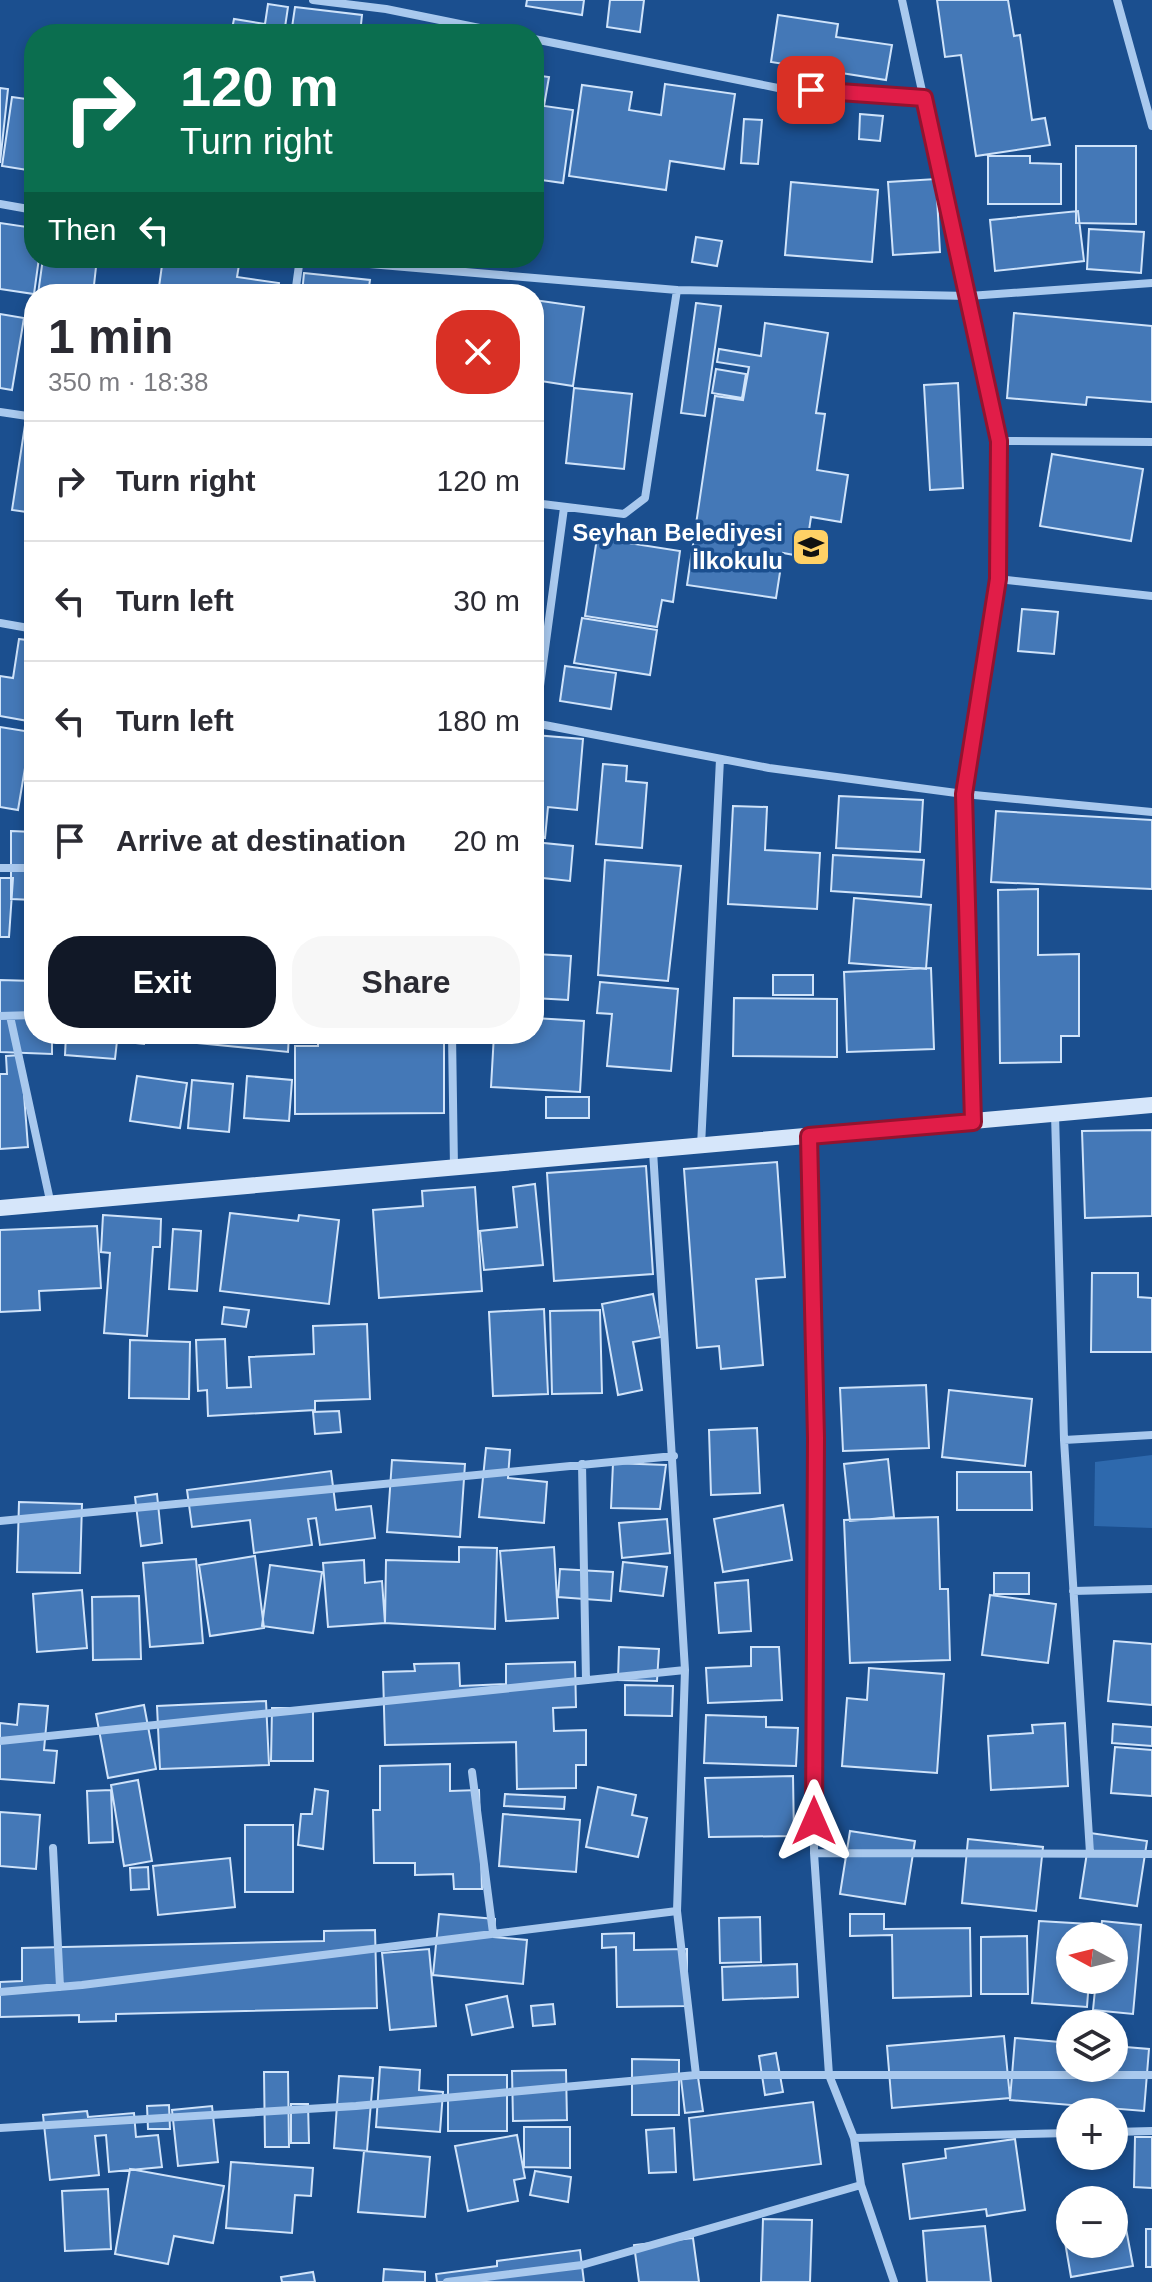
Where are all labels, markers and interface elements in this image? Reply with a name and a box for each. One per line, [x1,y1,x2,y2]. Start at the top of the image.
text: 120 m [180,55,339,118]
icon: right [48,56,152,160]
pin [777,56,845,124]
icon: arrive [789,68,833,112]
text: Turn right [180,121,333,162]
icon: left [132,208,176,252]
text: Then [48,213,116,246]
text: 1 min [48,310,173,363]
button: close [436,310,520,394]
text: 350 m · 18:38 [48,367,208,397]
icon: right [48,459,92,503]
text: Turn right [116,464,255,497]
text: 120 m [437,464,520,497]
place label: Seyhan Belediyesi İlkokulu [572,519,783,574]
school or university icon: Seyhan Belediyesi İlkokulu [790,526,832,568]
icon: left [48,579,92,623]
text: Turn left [116,584,234,617]
text: 30 m [453,584,520,617]
icon: left [48,699,92,743]
text: Turn left [116,704,234,737]
text: 180 m [437,704,520,737]
icon: arrive [48,819,92,863]
text: Arrive at destination [116,824,406,857]
text: 20 m [453,824,520,857]
button: Exit [48,936,276,1028]
button: Share [292,936,520,1028]
position arrow [772,1779,856,1863]
north arrow [1056,1922,1128,1994]
map controls [1056,1922,1128,2258]
button: layers [1056,2010,1128,2082]
button: + [1056,2098,1128,2170]
button: − [1056,2186,1128,2258]

